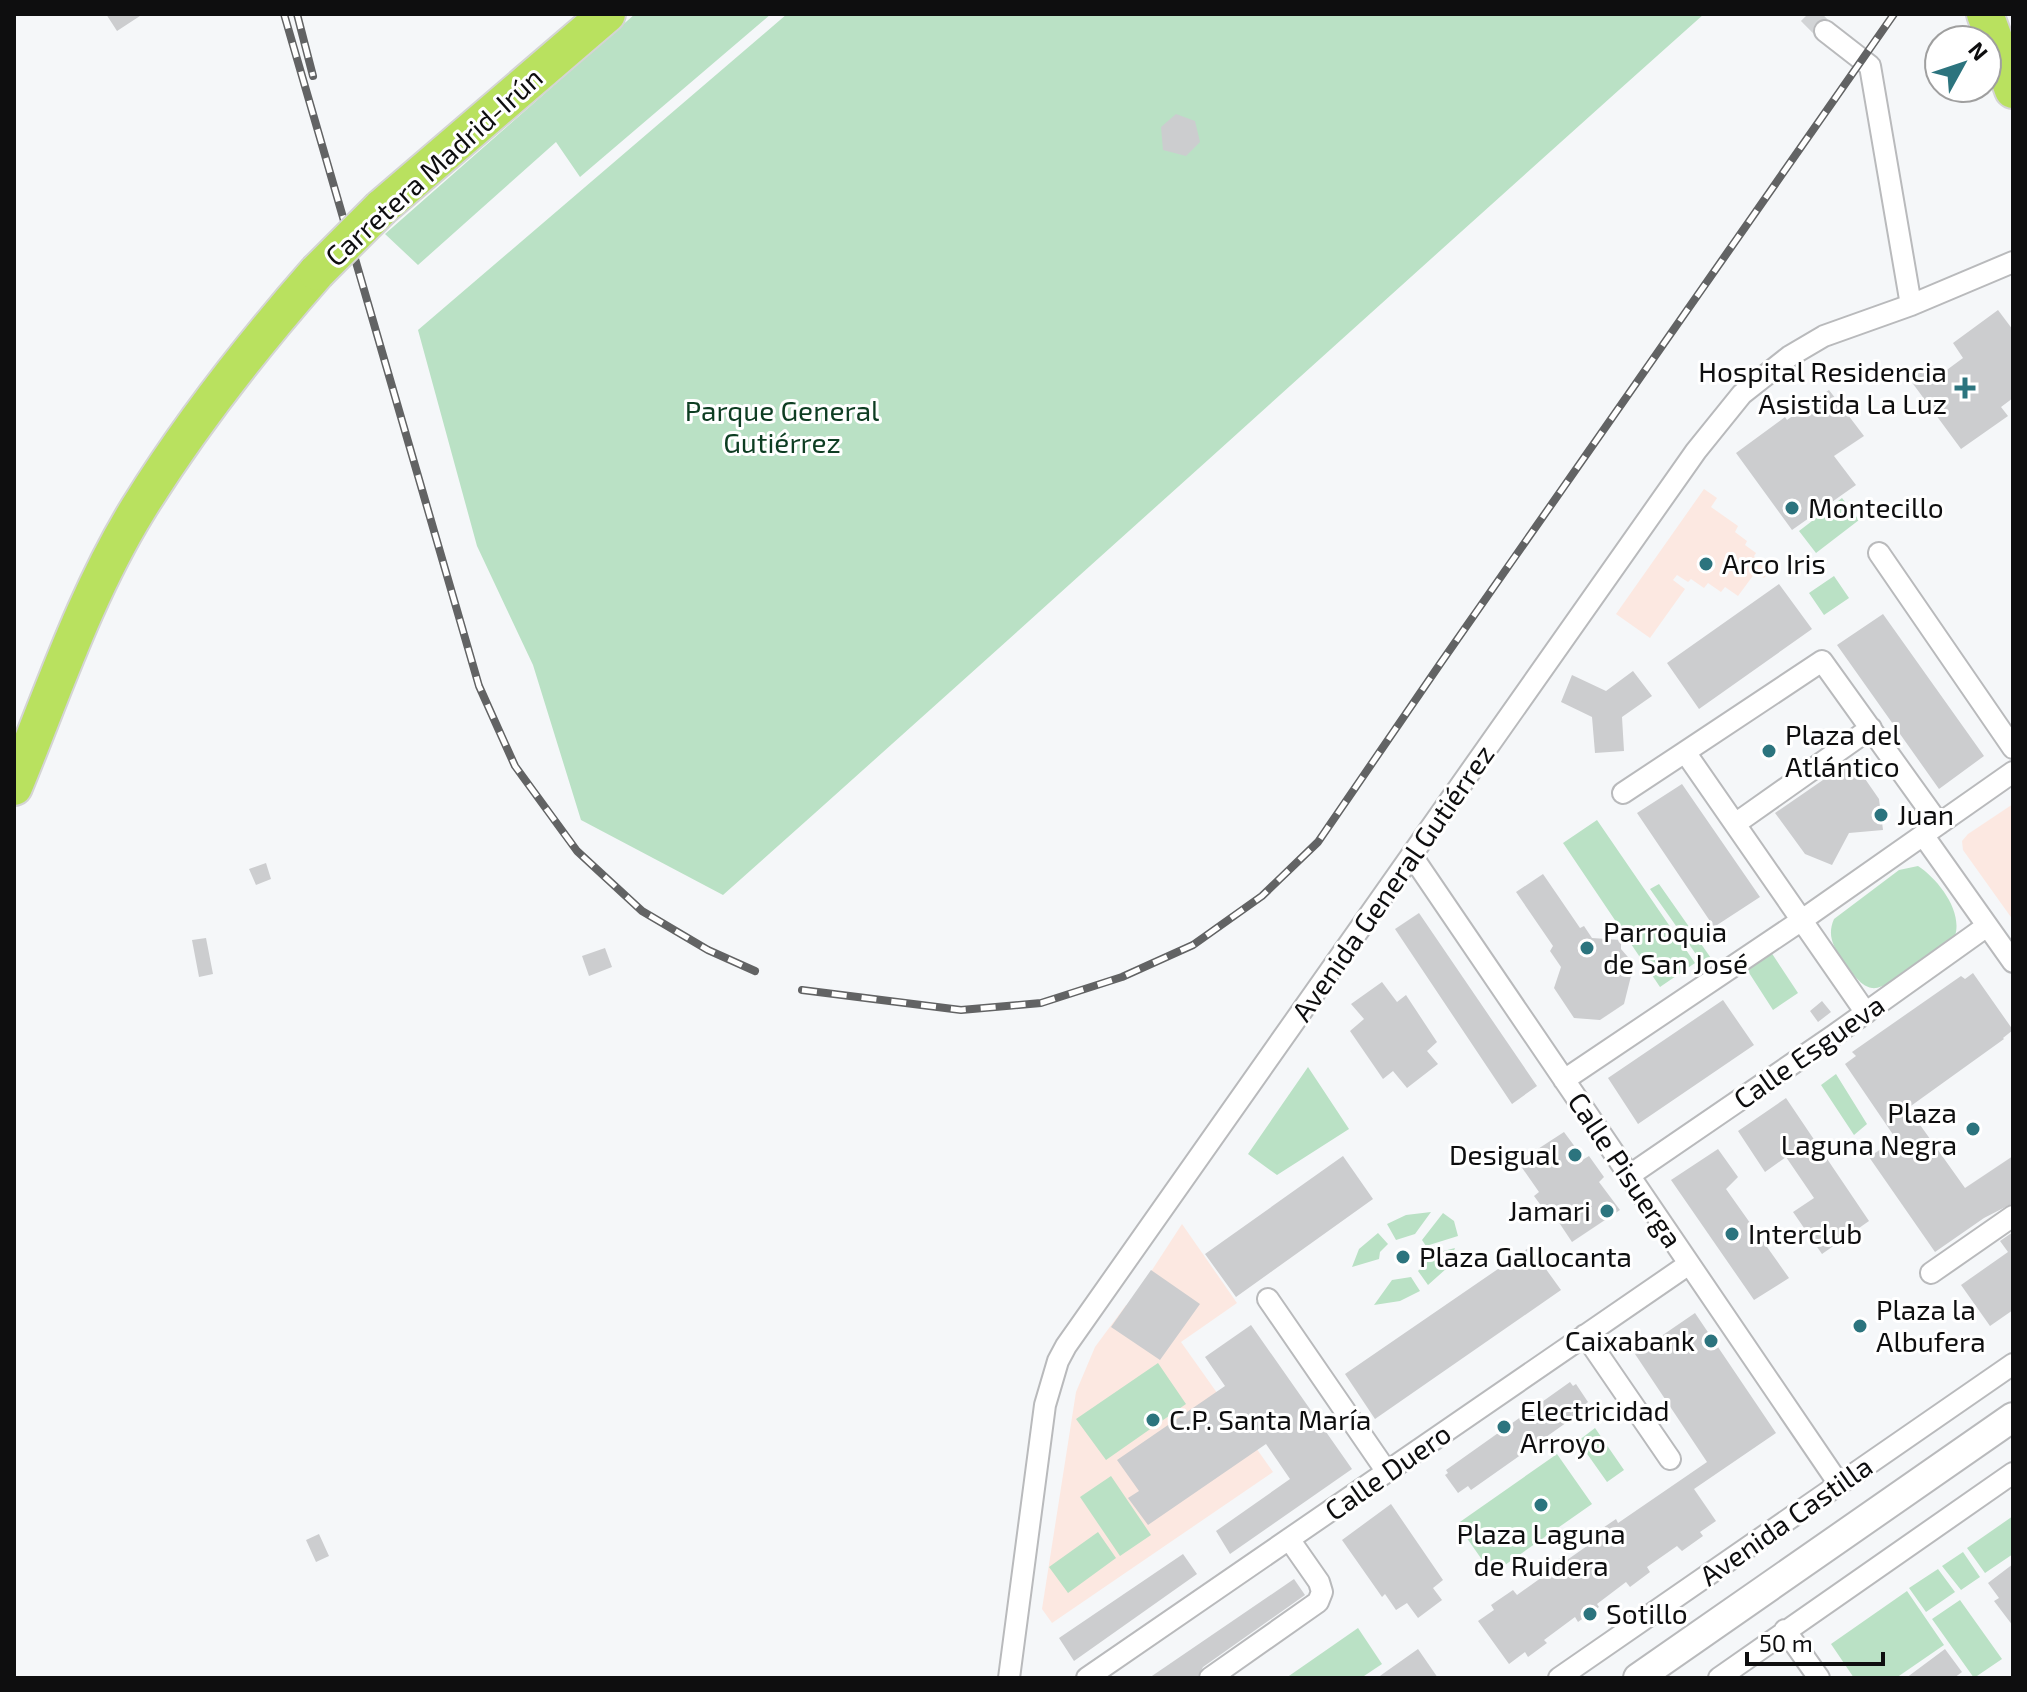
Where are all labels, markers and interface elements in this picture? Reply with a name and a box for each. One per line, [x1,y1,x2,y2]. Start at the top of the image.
north arrow [1923,24,2003,104]
text: N [1964,36,1994,65]
street label: Carretera Madrid-Irún [318,60,549,273]
place label: Hospital Residencia Asistida La Luz [1698,354,1947,420]
marker: Hospital Residencia Asistida La Luz [1954,377,1976,399]
park label: Parque General Gutiérrez [685,393,880,459]
place label: Montecillo [1808,490,1944,524]
marker: Montecillo [1783,499,1801,517]
place label: Arco Iris [1722,546,1826,580]
marker: Arco Iris [1697,555,1715,573]
place label: Plaza del Atlántico [1785,717,1901,783]
street label: Avenida General Gutiérrez [1284,738,1501,1027]
marker: Plaza del Atlántico [1760,742,1778,760]
place label: Juan [1897,797,1954,831]
marker: Juan [1872,806,1890,824]
place label: Parroquia de San José [1603,914,1748,980]
marker: Parroquia de San José [1578,939,1596,957]
street label: Calle Esgueva [1727,987,1890,1116]
street label: Calle Pisuerga [1561,1085,1690,1254]
place label: Plaza Laguna Negra [1781,1095,1957,1161]
marker: Plaza Laguna Negra [1964,1120,1982,1138]
place label: Desigual [1449,1137,1560,1171]
marker: Desigual [1566,1146,1584,1164]
place label: Jamari [1508,1193,1591,1227]
marker: Jamari [1598,1202,1616,1220]
place label: Interclub [1748,1216,1862,1250]
marker: Interclub [1723,1225,1741,1243]
place label: Plaza Gallocanta [1419,1239,1632,1273]
marker: Plaza Gallocanta [1394,1248,1412,1266]
place label: Plaza la Albufera [1876,1292,1986,1358]
marker: Plaza la Albufera [1851,1317,1869,1335]
place label: Caixabank [1565,1323,1695,1357]
marker: Caixabank [1702,1332,1720,1350]
place label: Electricidad Arroyo [1520,1393,1670,1459]
place label: C.P. Santa María [1169,1402,1372,1436]
marker: C.P. Santa María [1144,1411,1162,1429]
street label: Calle Duero [1318,1415,1457,1527]
marker: Electricidad Arroyo [1495,1418,1513,1436]
street label: Avenida Castilla [1693,1448,1878,1592]
marker: Plaza Laguna de Ruidera [1532,1496,1550,1514]
place label: Plaza Laguna de Ruidera [1456,1516,1626,1582]
place label: Sotillo [1606,1596,1688,1630]
marker: Sotillo [1581,1605,1599,1623]
scale bar [1747,1616,1883,1666]
text: 50 m [1759,1628,1813,1657]

